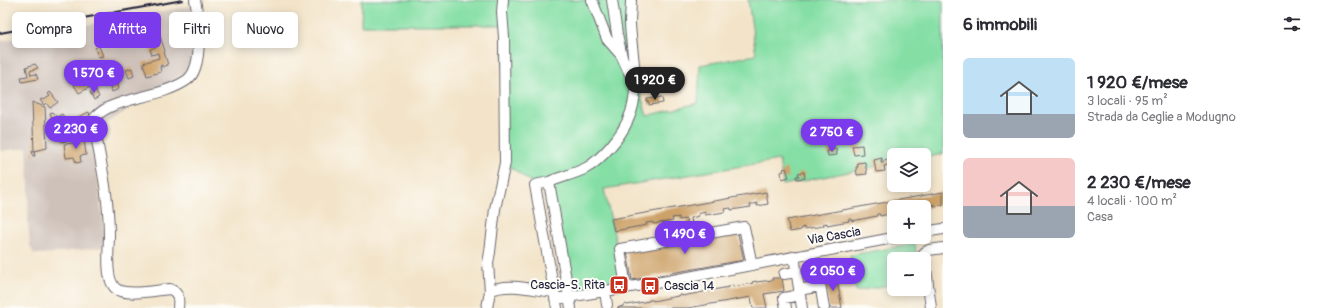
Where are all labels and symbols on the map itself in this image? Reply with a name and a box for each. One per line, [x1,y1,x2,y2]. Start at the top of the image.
pin: 1 570 € [57,60,131,94]
pin: 1 920 € [618,67,692,101]
pin: 2 230 € [39,116,113,150]
pin: 2 750 € [795,119,869,153]
pin: 1 490 € [648,221,722,255]
street label: Via Cascia [806,223,862,249]
pin: 2 050 € [796,258,870,292]
bus stop icon: Cascia-S. Rita [608,274,630,296]
bus stop icon: Cascia 14 [639,275,661,297]
place label: Cascia-S. Rita [530,277,605,293]
place label: Cascia 14 [664,278,715,294]

